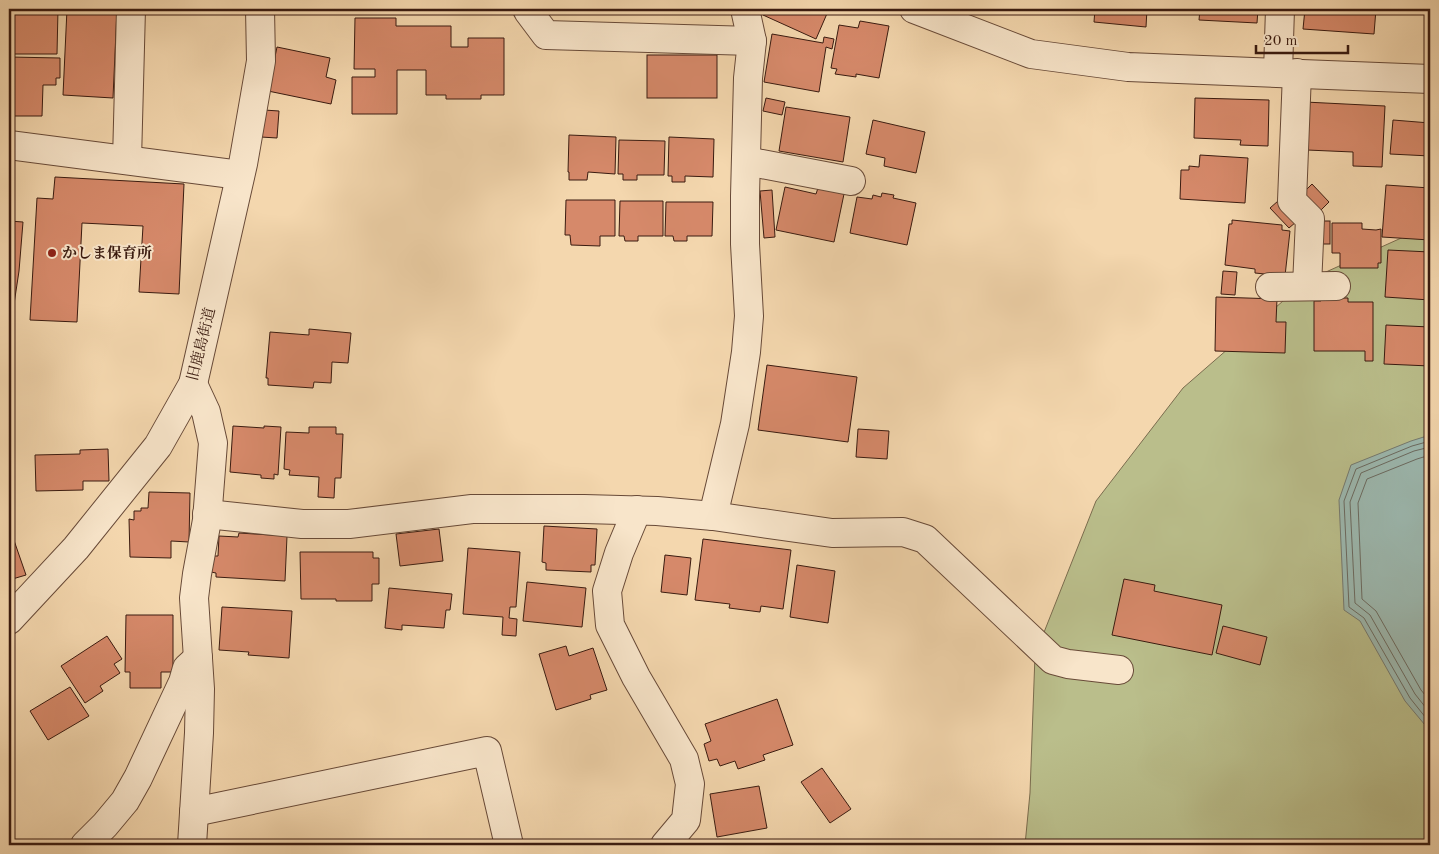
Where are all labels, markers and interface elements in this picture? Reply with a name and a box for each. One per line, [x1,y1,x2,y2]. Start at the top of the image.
scale bar [1256,22,1349,54]
text: 20 m [1264,34,1298,49]
place label: かしま保育所 [62,245,152,262]
marker: かしま保育所 [46,247,58,259]
street label: 旧鹿島街道 [184,306,219,383]

